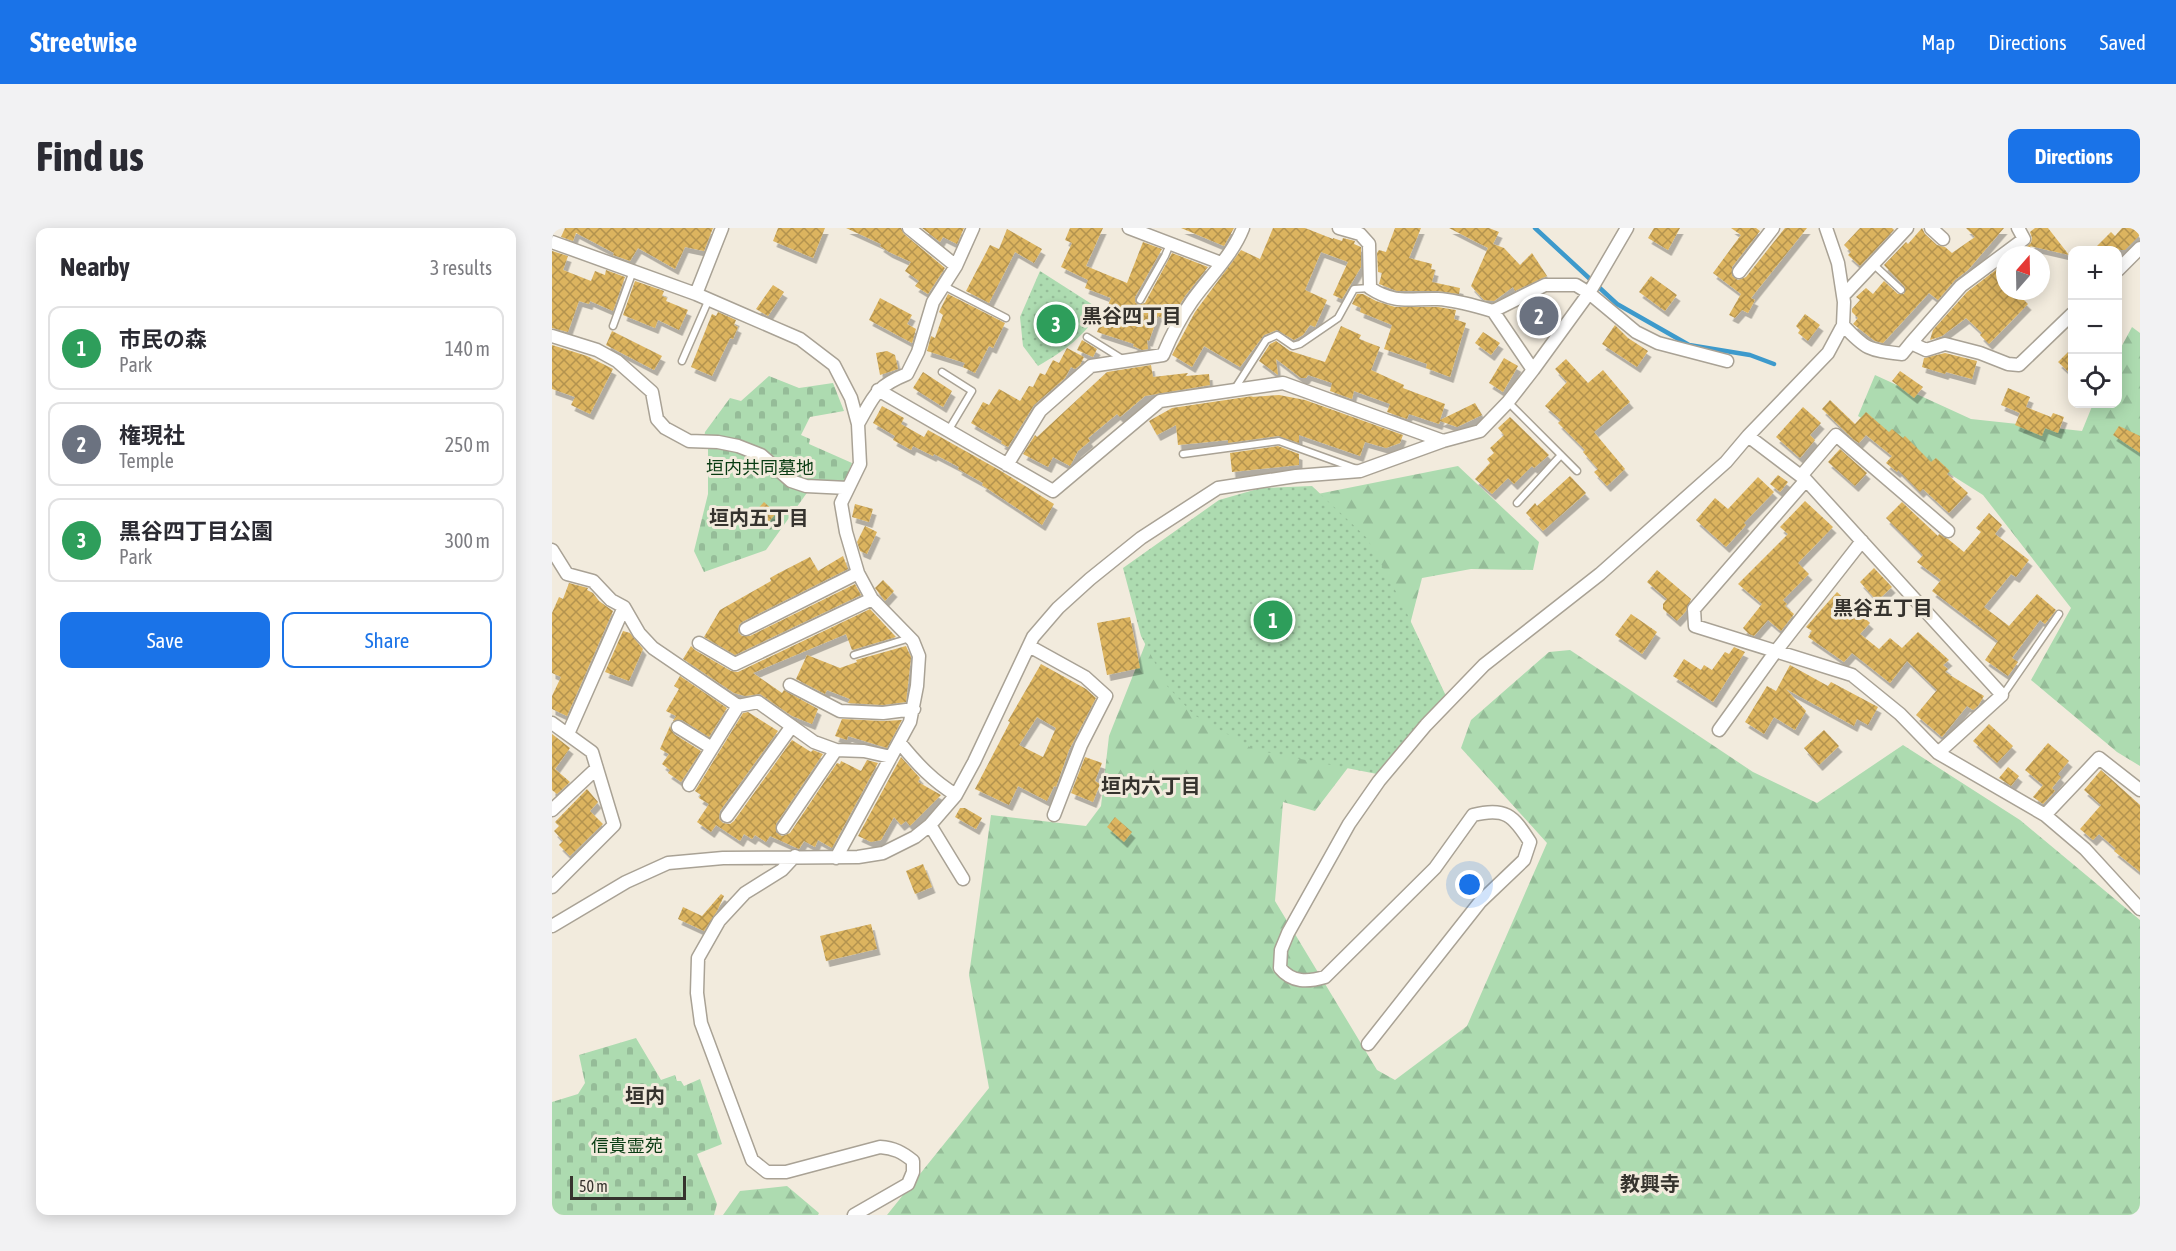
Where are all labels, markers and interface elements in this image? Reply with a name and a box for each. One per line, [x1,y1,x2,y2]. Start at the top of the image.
text: Streetwise [30,26,137,58]
text: Map [1921,30,1955,54]
text: Directions [1988,30,2067,54]
text: Saved [2100,30,2146,54]
button: Directions [2008,129,2140,183]
text: Find us [36,132,144,180]
north arrow [1996,246,2050,300]
map controls [2068,246,2122,408]
button: + [2068,246,2122,300]
text: Nearby [60,252,130,282]
text: 3 results [430,256,492,279]
pin: 2 [1520,294,1558,338]
button: − [2068,300,2122,354]
pin: 3 [1036,302,1076,346]
district label: 黒谷四丁目 [1082,304,1182,327]
text: 市民の森 [119,326,207,352]
text: 1 [77,337,86,360]
text: 140 m [445,337,490,360]
text: Park [119,353,152,376]
button: locate [2068,354,2122,408]
text: 権現社 [119,422,185,448]
text: 2 [77,433,86,456]
text: 250 m [445,433,490,456]
text: Temple [119,449,174,472]
park label: 垣内共同墓地 [706,457,814,478]
district label: 垣内五丁目 [709,506,809,529]
text: 黒谷四丁目公園 [119,518,273,544]
text: 3 [77,529,86,552]
text: 300 m [445,529,490,552]
text: Park [119,545,152,568]
district label: 黒谷五丁目 [1833,596,1933,619]
pin: 1 [1254,598,1292,642]
button: Save [60,612,270,668]
button: Share [282,612,492,668]
district label: 垣内六丁目 [1101,774,1201,797]
your location [1455,870,1484,899]
district label: 垣内 [625,1084,665,1107]
park label: 信貴霊苑 [591,1135,663,1156]
district label: 教興寺 [1620,1172,1680,1195]
scale bar [570,1173,686,1200]
text: 50 m [579,1177,608,1195]

